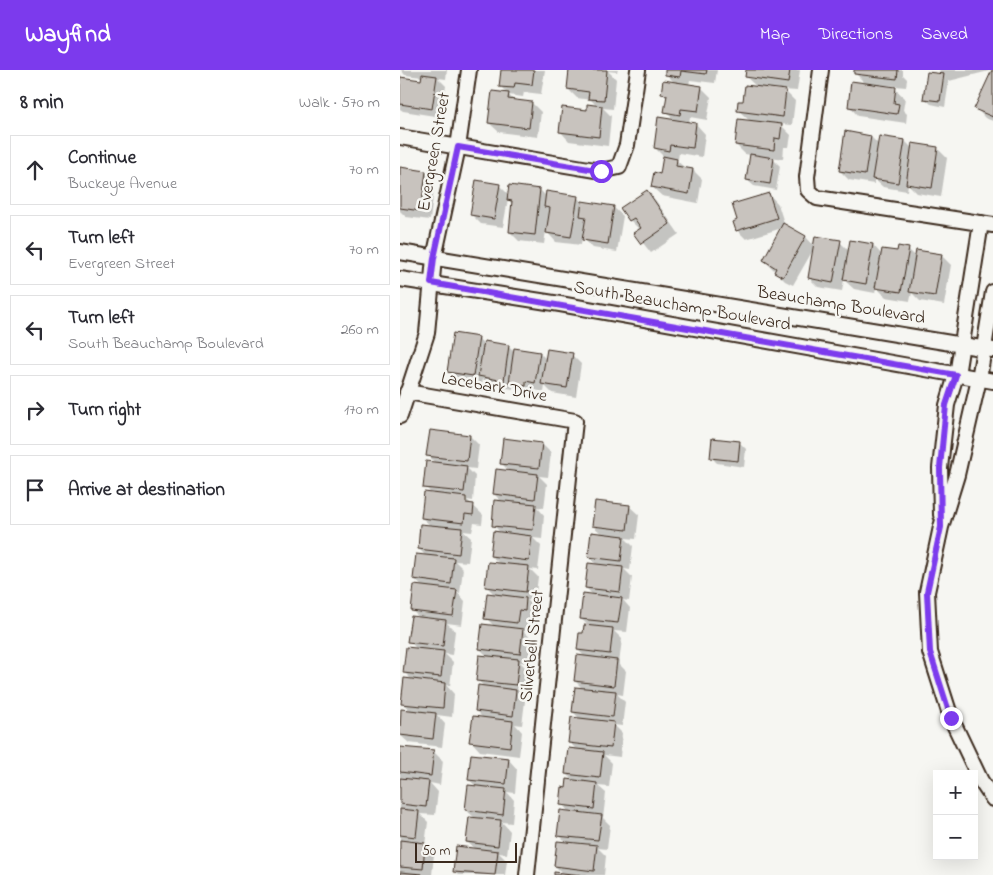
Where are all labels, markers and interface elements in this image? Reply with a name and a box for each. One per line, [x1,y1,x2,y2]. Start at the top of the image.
text: Wayfind [25,18,111,53]
text: Map [760,22,790,48]
text: Directions [818,22,893,48]
text: Saved [921,22,968,48]
text: 8 min [20,88,64,118]
street label: Evergreen Street [412,90,459,214]
text: Walk · 570 m [299,91,380,115]
text: Continue [68,145,136,172]
icon: ahead [21,156,49,184]
text: 70 m [349,158,379,182]
route start [590,160,613,183]
text: Buckeye Avenue [68,172,177,196]
text: Turn left [68,225,135,252]
icon: left [21,236,49,264]
text: 70 m [349,238,379,262]
text: Evergreen Street [68,252,175,276]
street label: South Beauchamp Boulevard [571,275,793,339]
street label: Beauchamp Boulevard [754,280,927,332]
text: Turn left [68,305,135,332]
icon: left [21,316,49,344]
text: 260 m [341,318,379,342]
text: South Beauchamp Boulevard [68,332,264,356]
street label: Lacebark Drive [439,366,550,410]
icon: right [21,396,49,424]
text: Turn right [68,397,141,424]
text: 170 m [344,398,379,422]
icon: arrive [21,476,49,504]
text: Arrive at destination [68,477,225,504]
street label: Silverbell Street [514,589,552,703]
route end [940,707,963,730]
map controls [933,770,978,860]
button: + [933,770,978,815]
button: − [933,815,978,860]
scale bar [415,840,518,863]
text: 50 m [422,841,450,862]

